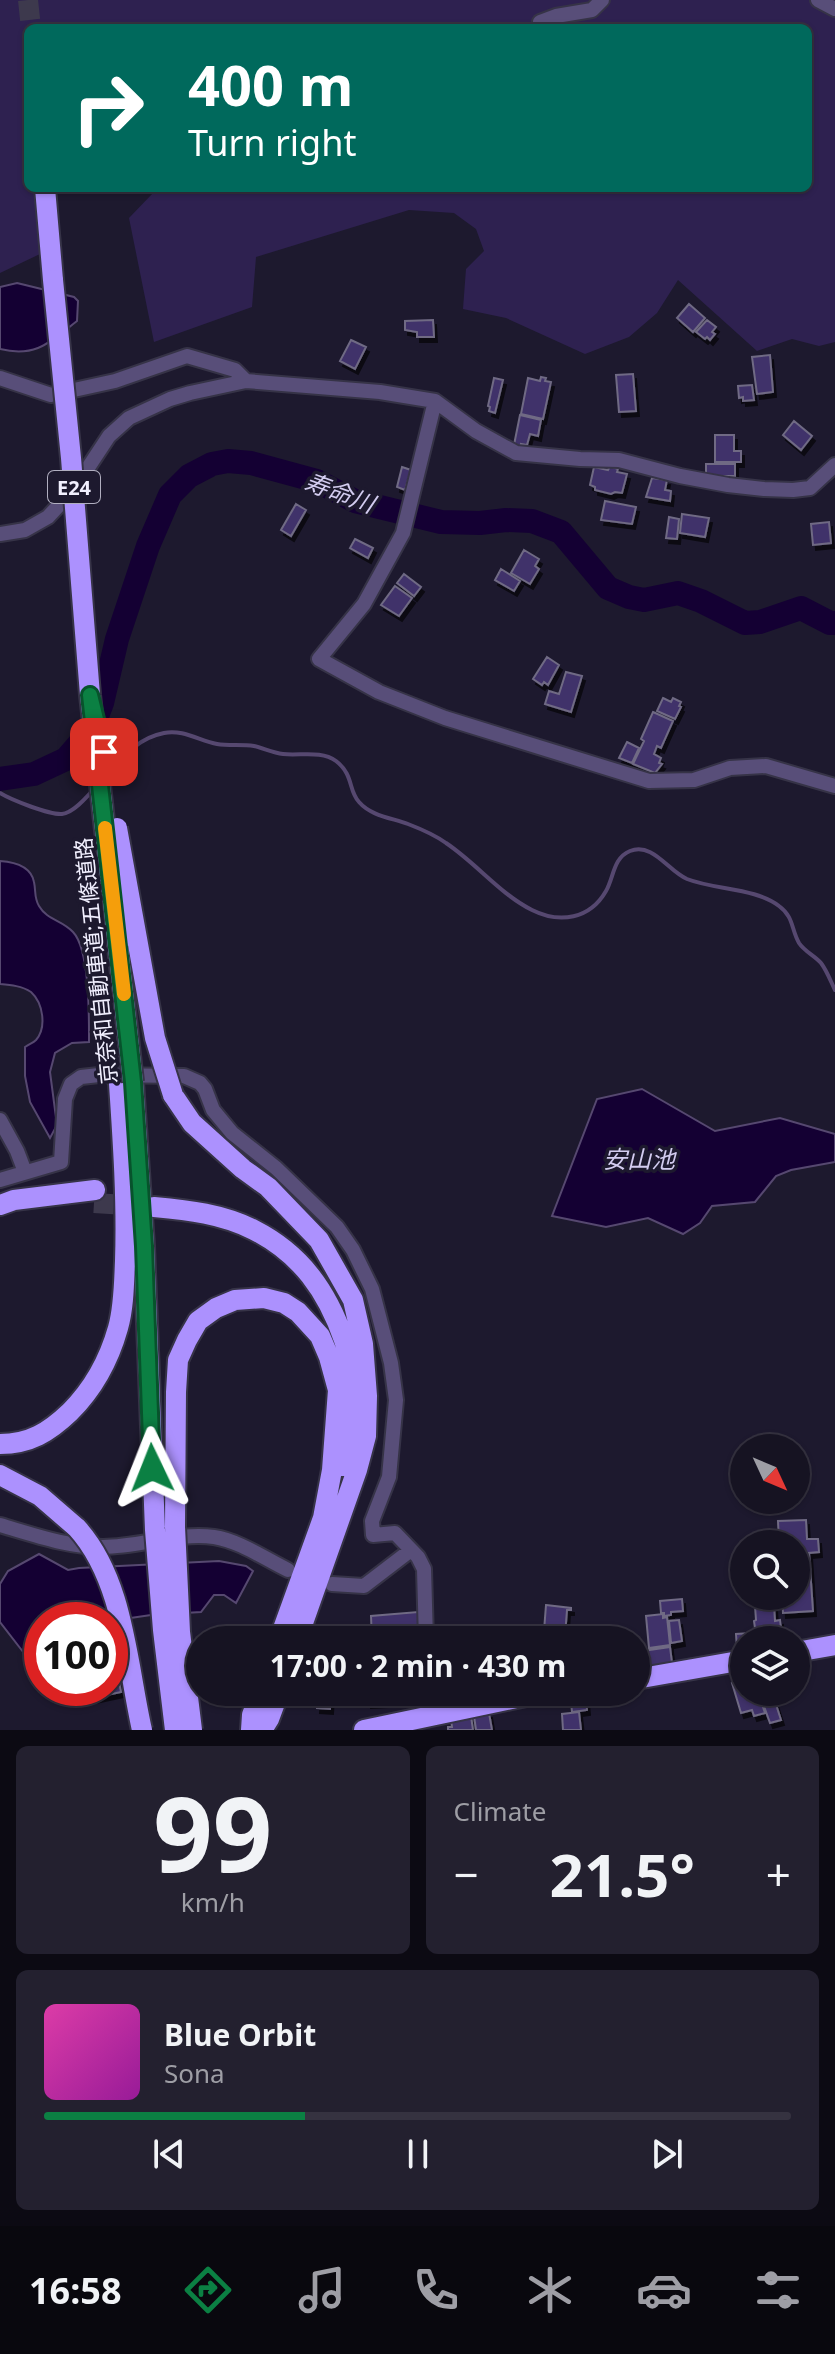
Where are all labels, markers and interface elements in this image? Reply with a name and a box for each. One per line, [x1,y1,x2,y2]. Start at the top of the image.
text: 400 m [188,46,353,122]
icon: right [56,56,160,160]
text: Turn right [188,118,356,167]
water label: 寿命川 [301,464,382,521]
road number: E24 [48,471,100,503]
pin [70,718,138,786]
icon: arrive [82,730,126,774]
street label: 京奈和自動車道;五條道路 [67,836,123,1086]
water label: 安山池 [603,1142,677,1175]
position arrow [110,1426,194,1510]
north arrow [730,1434,810,1514]
map controls [730,1434,810,1706]
button: search [730,1530,810,1610]
speed limit sign: 100 [24,1602,128,1706]
button: layers [730,1626,810,1706]
text: 17:00 · 2 min · 430 m [270,1645,566,1686]
text: 99 [153,1761,272,1902]
text: Climate [454,1793,546,1829]
text: 21.5° [550,1833,695,1915]
text: − [454,1844,479,1904]
text: + [766,1844,791,1904]
text: km/h [181,1884,245,1920]
text: Blue Orbit [164,2014,316,2055]
text: Sona [164,2055,225,2091]
icon: previous [147,2132,191,2176]
icon: pause [396,2132,440,2176]
icon: next [645,2132,689,2176]
icon: directions [180,2262,236,2318]
icon: music [294,2262,350,2318]
icon: phone [408,2262,464,2318]
icon: climate [522,2262,578,2318]
icon: car [636,2262,692,2318]
icon: filters [750,2262,806,2318]
text: 16:58 [29,2266,122,2315]

